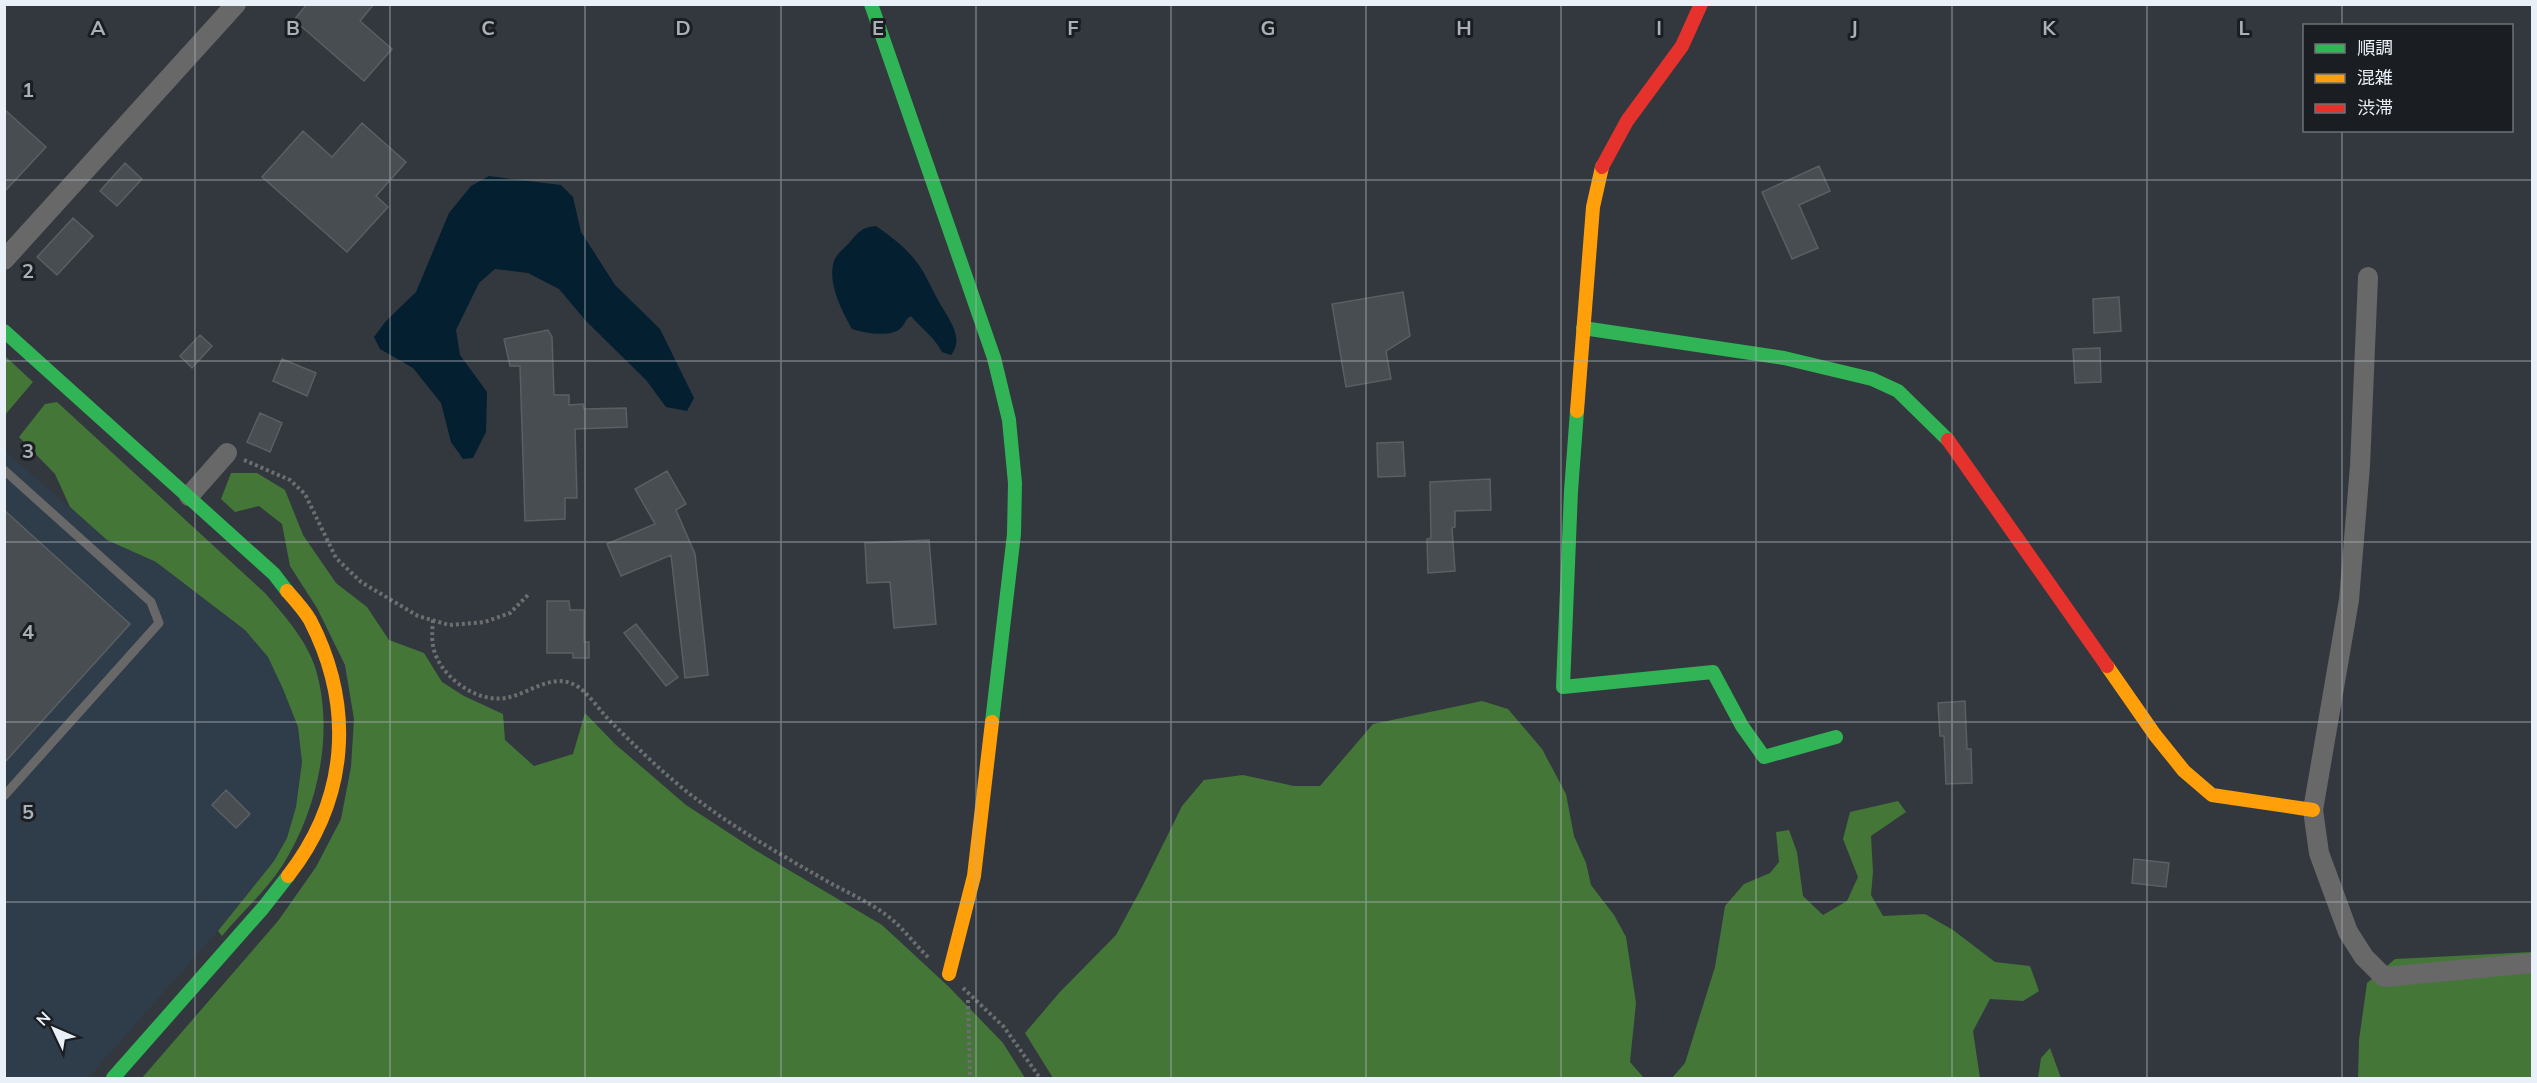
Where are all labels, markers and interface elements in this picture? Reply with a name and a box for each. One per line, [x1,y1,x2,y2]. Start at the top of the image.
text: A [91,15,106,40]
text: B [286,15,300,40]
text: C [481,15,495,40]
text: D [675,15,691,40]
text: E [872,15,884,40]
text: F [1067,15,1079,40]
text: G [1261,15,1275,40]
text: H [1456,15,1472,40]
text: I [1656,15,1662,40]
text: J [1850,15,1858,40]
text: K [2042,15,2056,40]
text: L [2238,15,2250,40]
legend [2303,24,2513,132]
text: 順調 [2357,36,2393,59]
text: 混雑 [2357,66,2393,89]
text: 1 [22,77,34,102]
text: 渋滞 [2357,96,2393,119]
text: 2 [22,258,34,283]
text: 3 [22,438,34,463]
text: 4 [22,619,34,644]
text: 5 [22,799,34,824]
north arrow [24,999,84,1059]
text: N [32,1007,55,1030]

